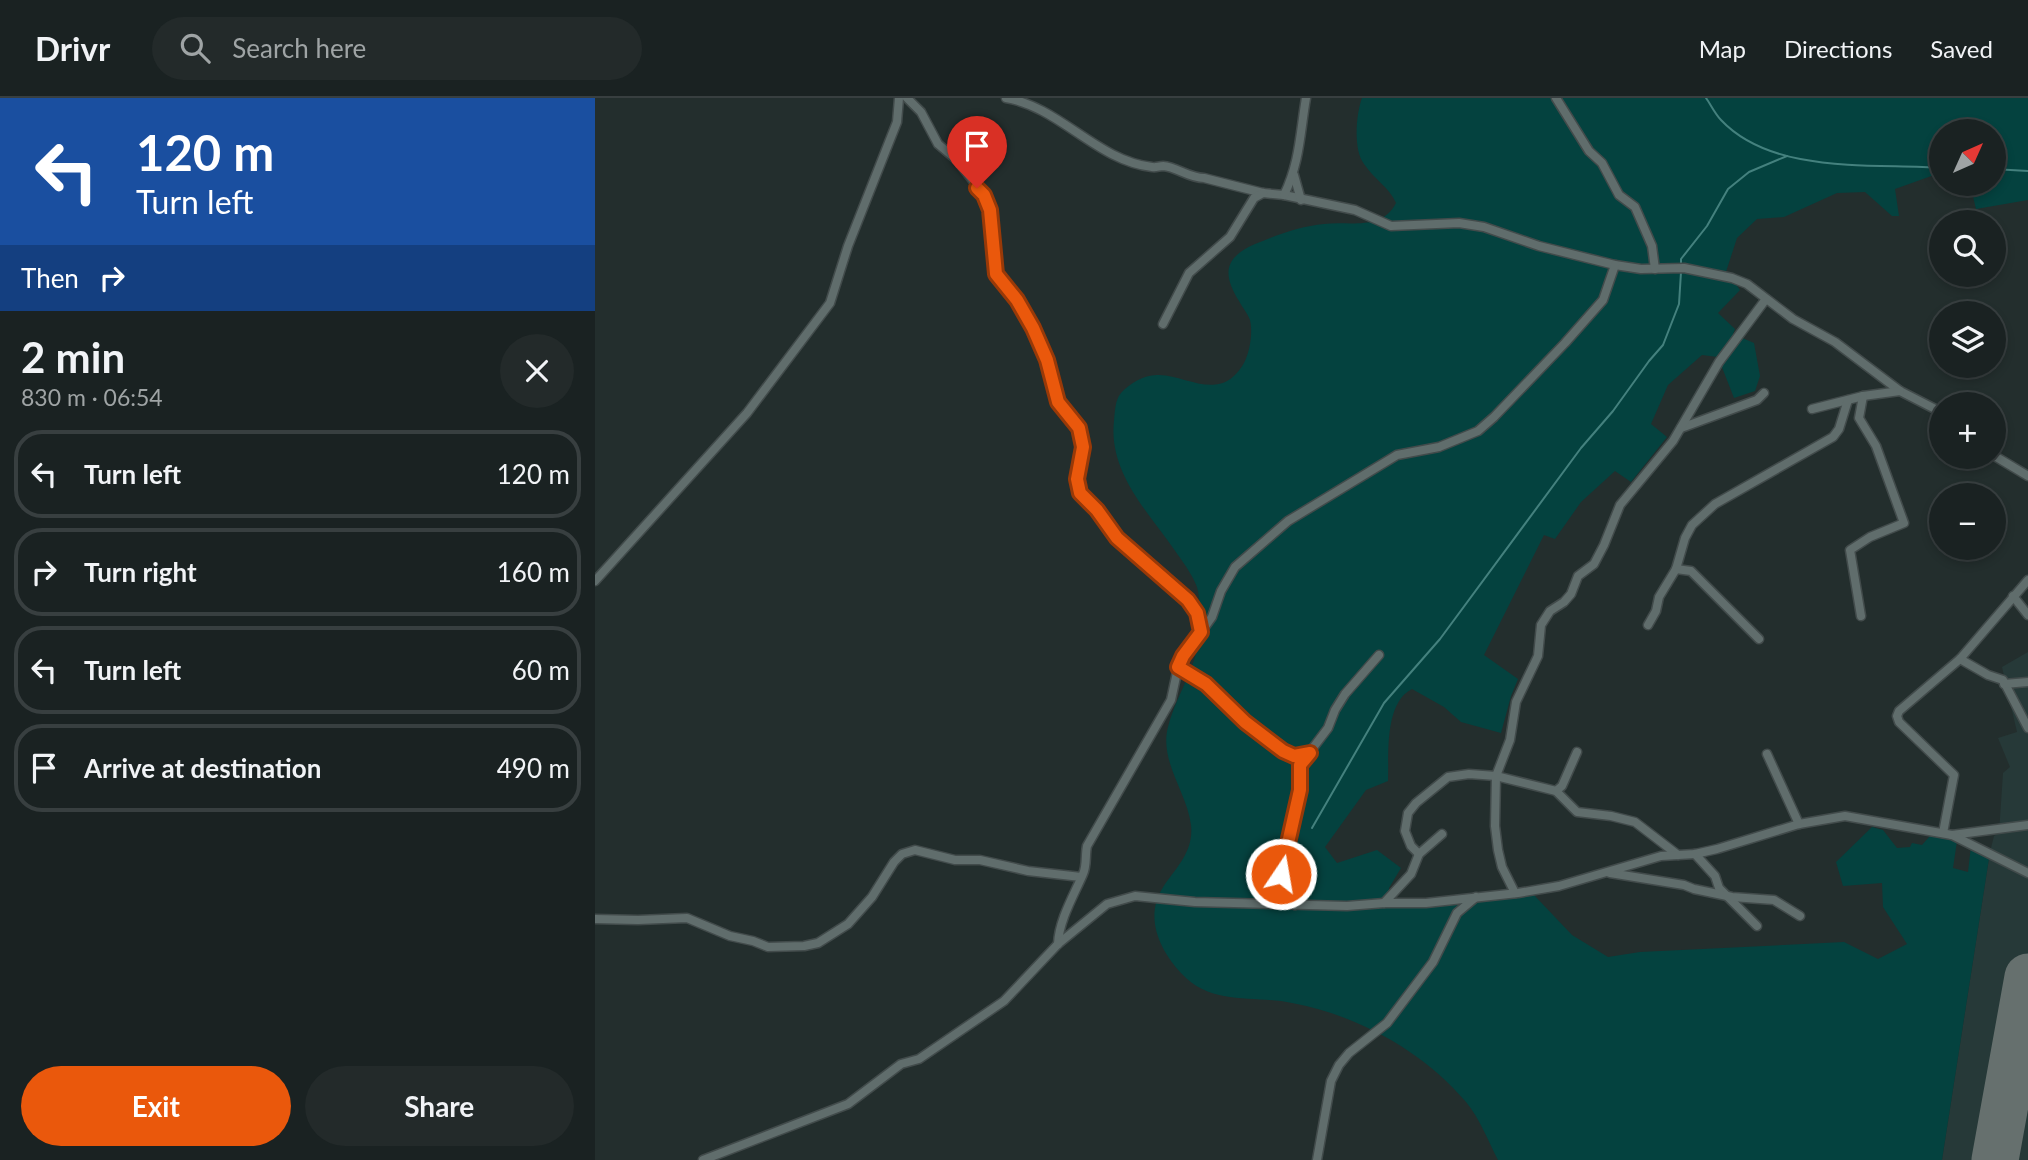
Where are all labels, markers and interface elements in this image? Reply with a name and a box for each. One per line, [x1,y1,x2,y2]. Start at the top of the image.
search box [152,17,642,80]
text: Drivr [35,28,110,68]
icon: search [176,29,214,67]
text: Search here [232,32,366,64]
text: Map [1699,34,1746,63]
text: Directions [1784,34,1892,63]
text: Saved [1930,34,1993,63]
pin [947,116,1007,188]
north arrow [1929,119,2005,196]
map controls [1929,119,2006,560]
text: 120 m [136,123,274,181]
icon: left [21,126,112,217]
icon: arrive [958,127,996,165]
text: Turn left [136,182,253,221]
button: search [1929,210,2006,287]
icon: right [93,259,131,297]
text: Then [21,262,79,294]
button: layers [1929,301,2006,378]
text: 2 min [21,332,125,382]
button: close [500,334,574,408]
text: 830 m · 06:54 [21,383,163,411]
button: + [1929,392,2006,469]
icon: left [25,455,63,493]
text: Turn left [84,458,181,490]
text: 120 m [497,458,570,490]
button: − [1929,483,2006,560]
icon: right [25,553,63,591]
text: Turn right [84,556,197,588]
text: 160 m [497,556,570,588]
icon: left [25,651,63,689]
text: Turn left [84,654,181,686]
text: 60 m [512,654,570,686]
icon: arrive [25,749,63,787]
text: Arrive at destination [84,752,321,784]
text: 490 m [497,752,570,784]
position arrow [1244,837,1318,911]
button: Exit [21,1066,291,1146]
button: Share [305,1066,574,1146]

